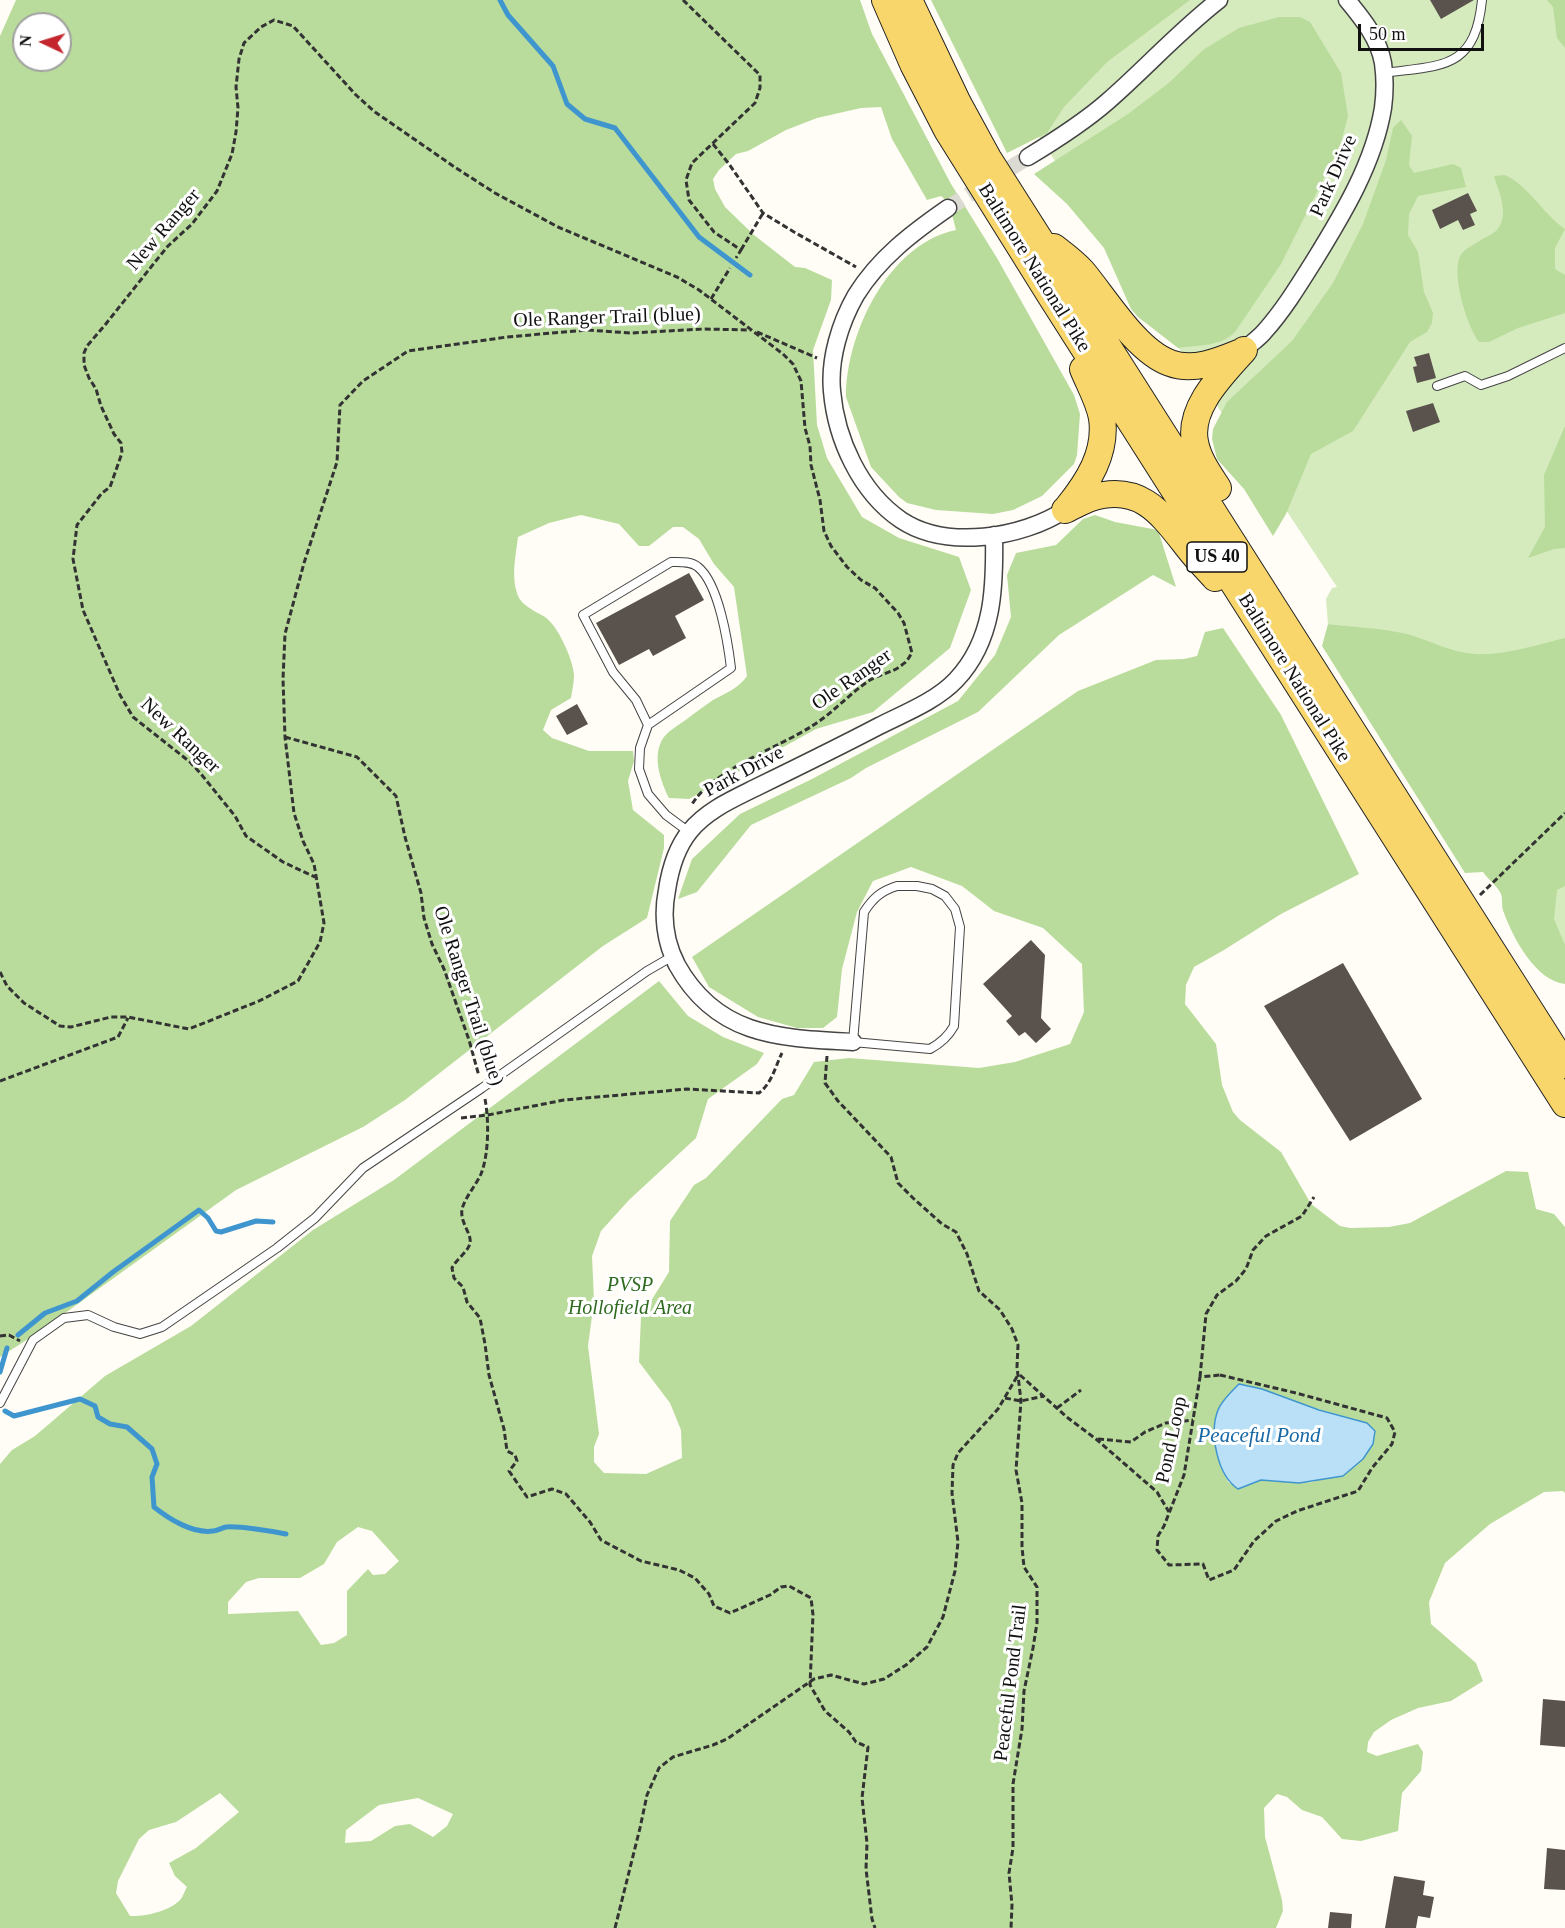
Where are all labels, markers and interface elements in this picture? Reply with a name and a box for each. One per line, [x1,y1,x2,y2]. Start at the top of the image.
north arrow [12,12,72,72]
scale bar [1361,12,1487,50]
text: 50 m [1369,24,1406,44]
text: N [17,34,34,47]
street label: Park Drive [1305,131,1363,221]
street label: Baltimore National Pike [972,179,1096,357]
street label: New Ranger [122,184,206,276]
street label: Ole Ranger Trail (blue) [513,303,701,333]
road number: US 40 [1187,542,1247,572]
street label: Baltimore National Pike [1232,589,1356,767]
street label: Ole Ranger [808,644,896,716]
street label: New Ranger [135,693,225,779]
street label: Park Drive [700,741,788,803]
street label: Ole Ranger Trail (blue) [428,903,508,1089]
park label: PVSP Hollofield Area [568,1274,692,1321]
street label: Pond Loop [1151,1394,1193,1486]
water label: Peaceful Pond [1197,1423,1321,1449]
street label: Peaceful Pond Trail [989,1603,1033,1763]

